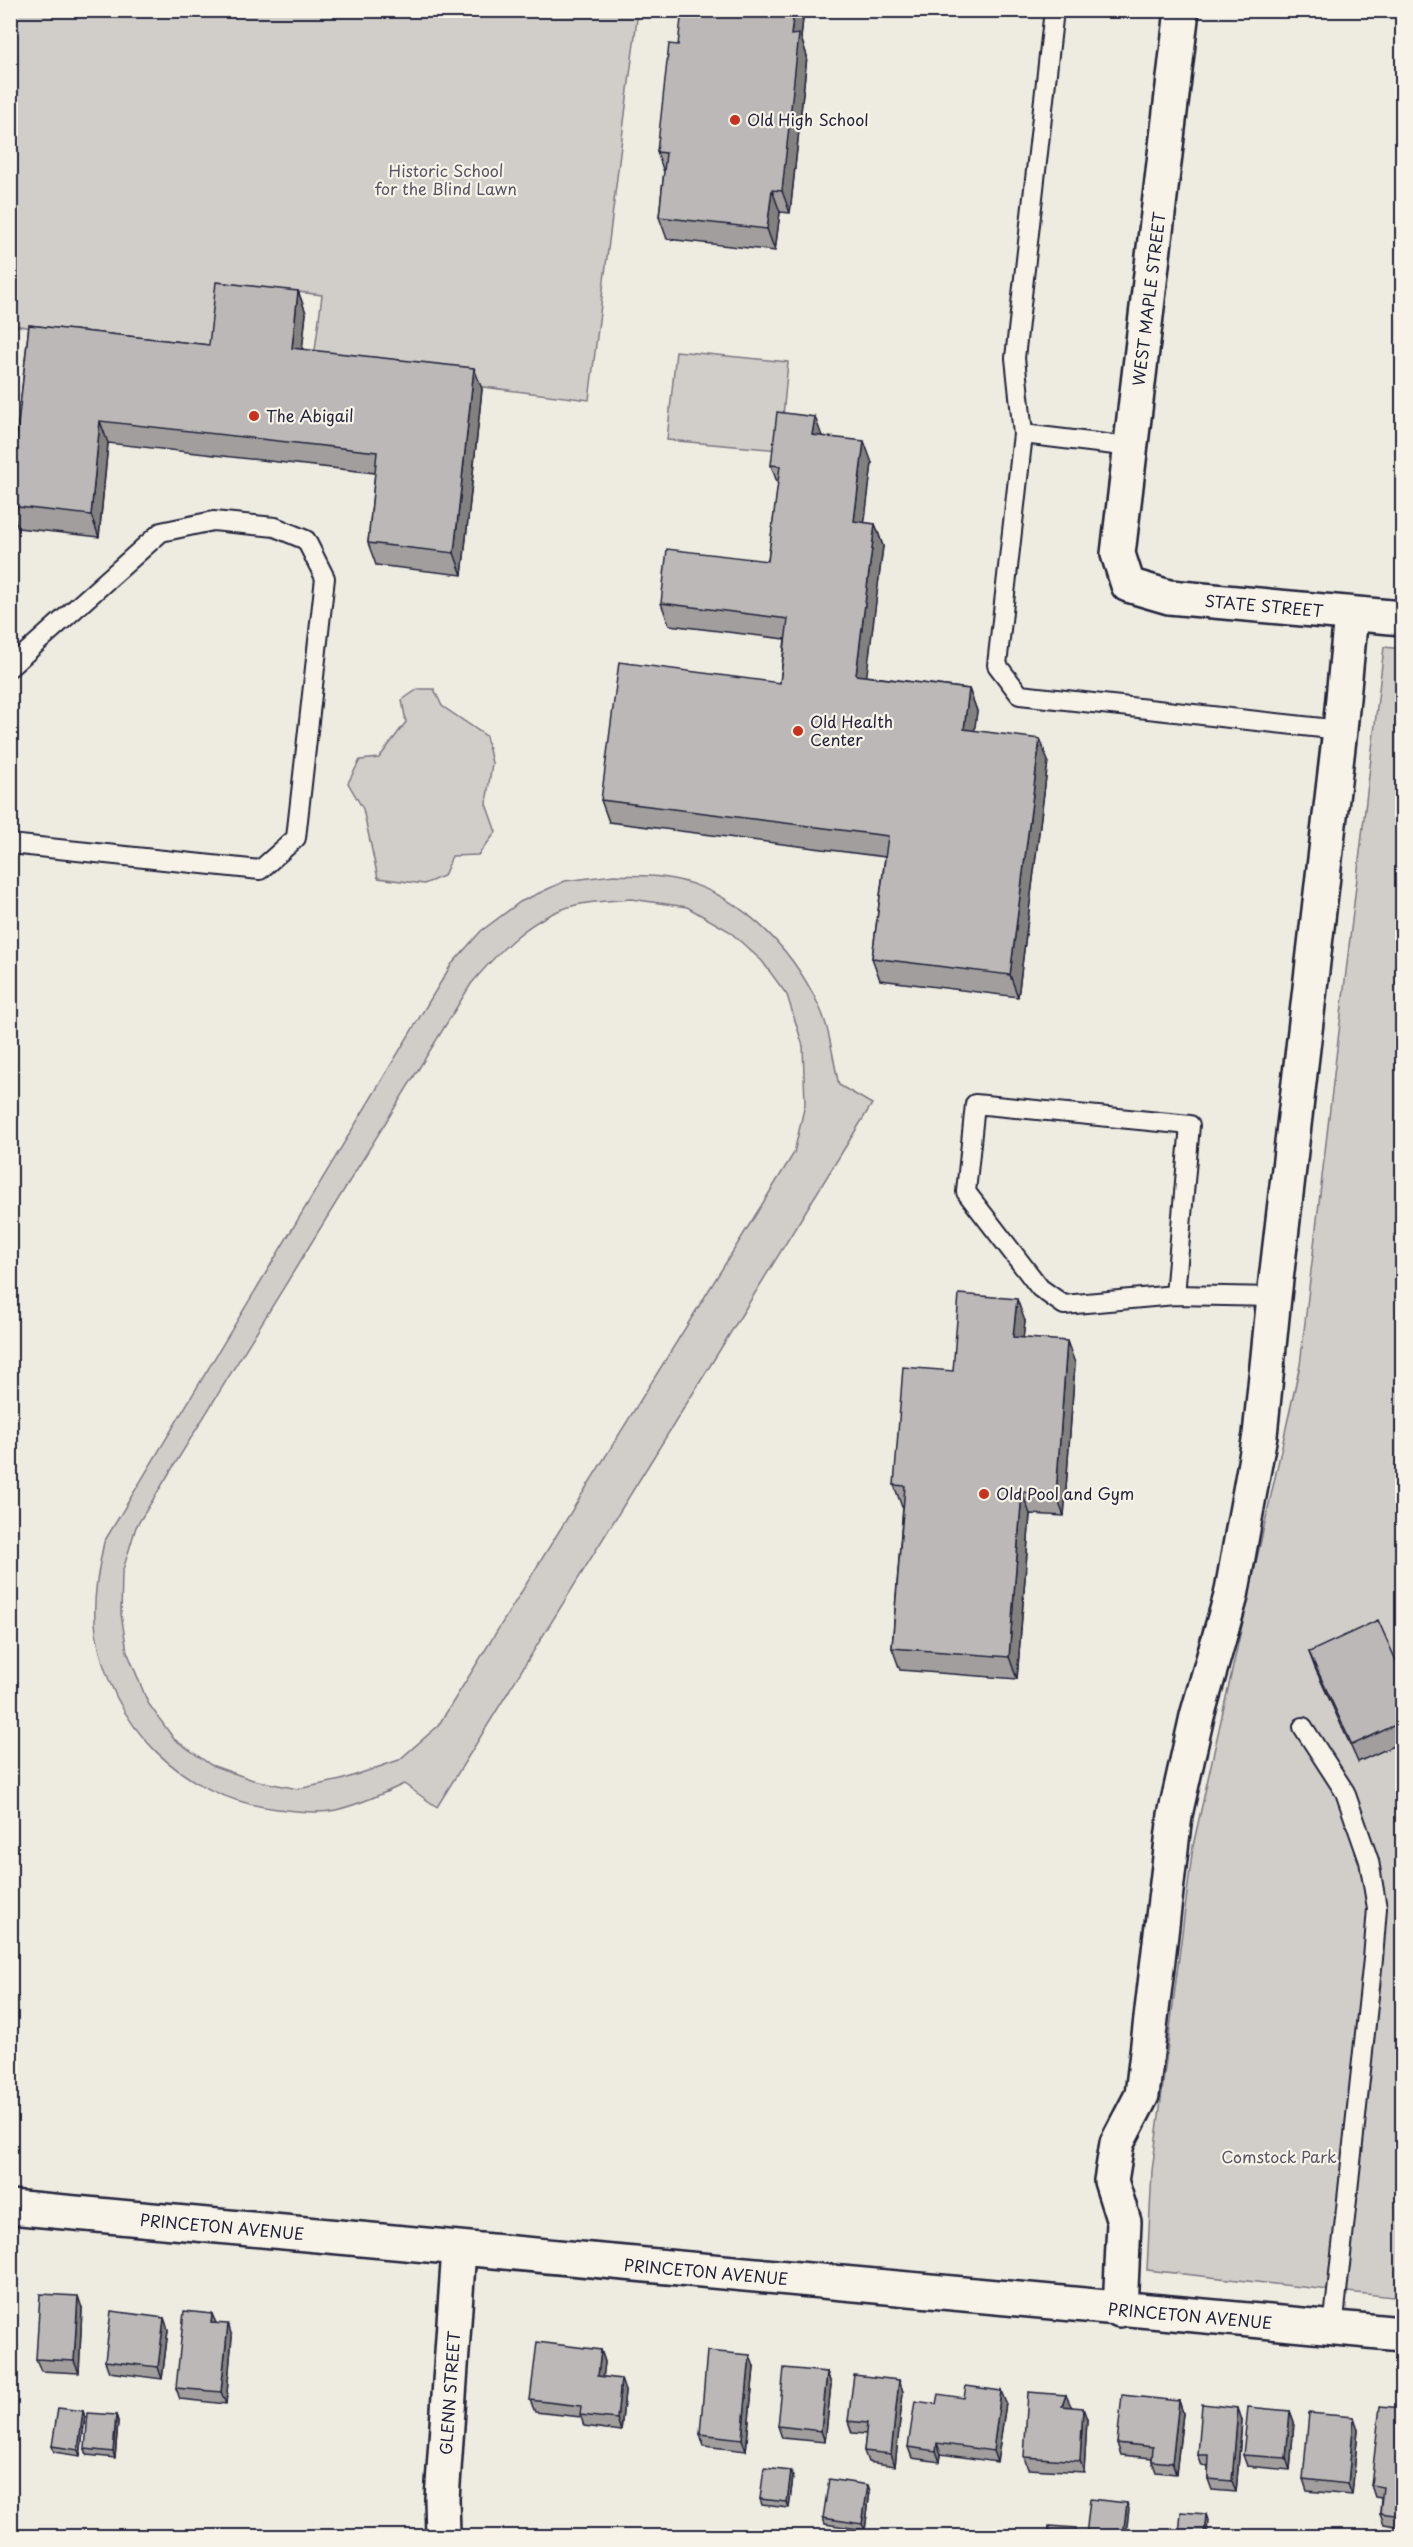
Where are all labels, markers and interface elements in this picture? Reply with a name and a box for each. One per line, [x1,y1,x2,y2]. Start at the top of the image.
place label: Old High School [747,107,869,131]
marker: Old High School [728,113,742,127]
park label: Historic School for the Blind Lawn [375,158,517,200]
street label: WEST MAPLE STREET [1125,210,1171,387]
place label: The Abigail [266,403,354,427]
marker: The Abigail [247,409,261,423]
street label: STATE STREET [1204,588,1324,622]
place label: Old Health Center [810,709,893,751]
marker: Old Health Center [791,724,805,738]
place label: Old Pool and Gym [996,1481,1134,1505]
marker: Old Pool and Gym [977,1487,991,1501]
park label: Comstock Park [1221,2144,1337,2168]
street label: PRINCETON AVENUE [139,2207,305,2245]
street label: PRINCETON AVENUE [623,2252,789,2290]
street label: PRINCETON AVENUE [1107,2296,1273,2334]
street label: GLENN STREET [433,2330,465,2456]

